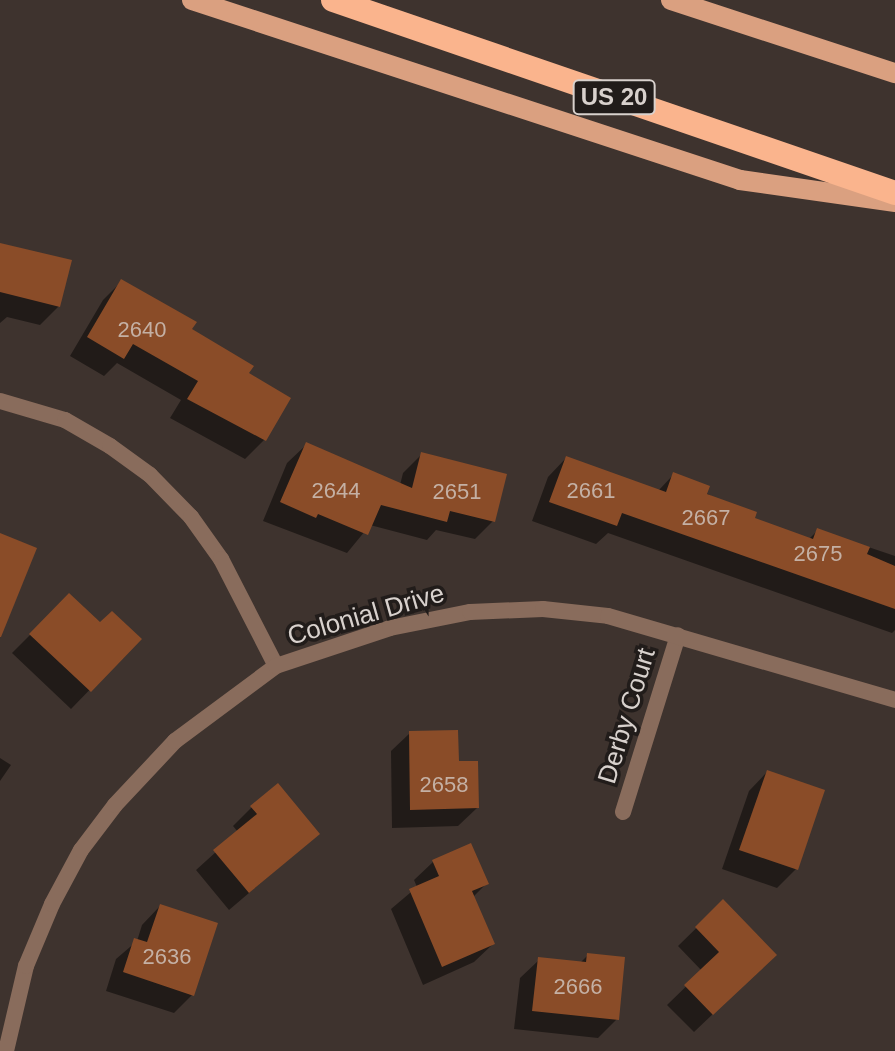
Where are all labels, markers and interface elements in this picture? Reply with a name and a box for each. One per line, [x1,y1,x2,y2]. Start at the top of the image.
road number: US 20 [572,77,656,117]
house number: 2640 [118,317,166,343]
house number: 2644 [312,478,360,504]
house number: 2661 [567,478,615,504]
house number: 2651 [433,479,481,505]
house number: 2667 [682,505,730,531]
house number: 2675 [794,541,842,567]
street label: Colonial Drive [284,578,448,652]
street label: Derby Court [592,644,662,788]
house number: 2658 [420,772,468,798]
house number: 2636 [143,944,191,970]
house number: 2666 [554,974,602,1000]

